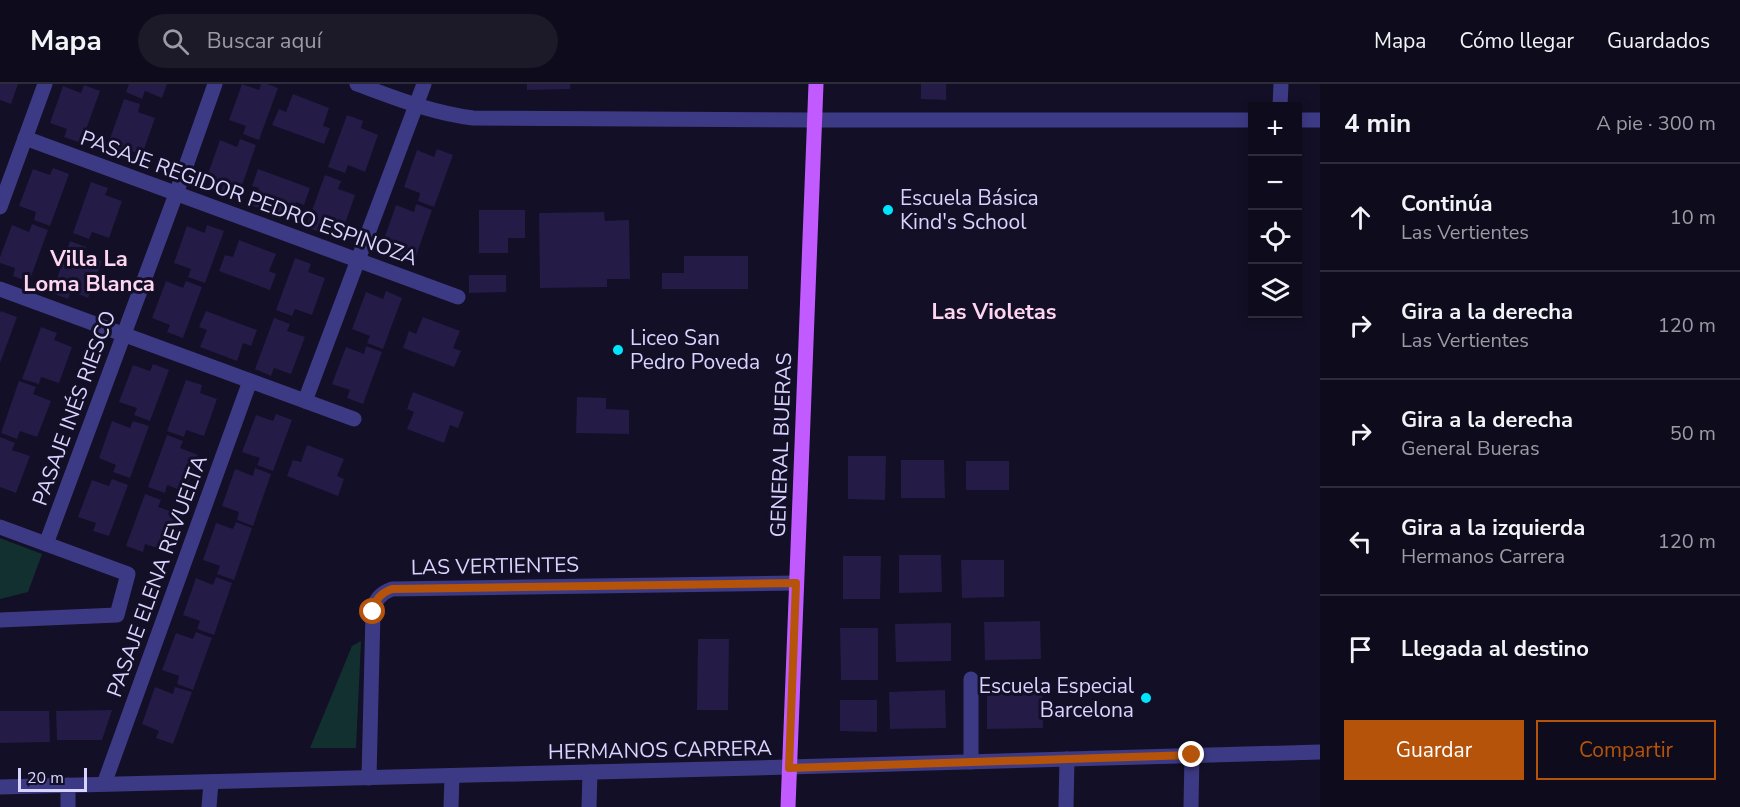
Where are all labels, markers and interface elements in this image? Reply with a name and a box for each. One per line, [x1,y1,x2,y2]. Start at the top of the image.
search box [138,14,558,68]
text: Mapa [30,22,102,60]
icon: search [159,25,192,58]
text: Buscar aquí [207,26,322,56]
text: Mapa [1374,27,1426,55]
text: Cómo llegar [1459,27,1574,55]
text: Guardados [1607,27,1710,55]
map controls [1248,102,1302,318]
button: + [1248,102,1302,156]
text: 4 min [1344,106,1411,141]
text: A pie · 300 m [1596,110,1716,137]
street label: PASAJE REGIDOR PEDRO ESPINOZA [76,124,422,272]
button: − [1248,156,1302,210]
place label: Escuela Básica Kind's School [900,184,1039,236]
text: Continúa [1401,189,1492,219]
icon: ahead [1344,201,1377,234]
marker: Escuela Básica Kind's School [881,203,895,217]
text: 10 m [1670,204,1716,231]
button: locate [1248,210,1302,264]
text: Las Vertientes [1401,219,1529,246]
district label: Villa La Loma Blanca [23,244,155,299]
button: layers [1248,264,1302,318]
district label: Las Violetas [931,297,1057,327]
text: Gira a la derecha [1401,297,1573,327]
street label: PASAJE INÉS RIESCO [26,307,122,509]
icon: right [1344,309,1377,342]
text: 120 m [1658,312,1716,339]
place label: Liceo San Pedro Poveda [630,324,760,376]
text: Las Vertientes [1401,327,1529,354]
marker: Liceo San Pedro Poveda [611,343,625,357]
street label: GENERAL BUERAS [764,352,798,538]
text: Gira a la derecha [1401,405,1573,435]
icon: right [1344,417,1377,450]
text: 50 m [1670,420,1716,447]
text: General Bueras [1401,435,1540,462]
street label: PASAJE ELENA REVUELTA [100,451,214,701]
text: Gira a la izquierda [1401,513,1585,543]
icon: left [1344,525,1377,558]
text: 120 m [1658,528,1716,555]
text: Hermanos Carrera [1401,543,1565,570]
street label: LAS VERTIENTES [411,551,579,581]
route start [359,598,385,624]
icon: arrive [1344,633,1377,666]
text: Llegada al destino [1401,634,1589,664]
place label: Escuela Especial Barcelona [979,672,1135,724]
marker: Escuela Especial Barcelona [1139,691,1153,705]
button: Guardar [1344,720,1524,780]
button: Compartir [1536,720,1716,780]
street label: HERMANOS CARRERA [548,734,772,766]
route end [1178,741,1204,767]
scale bar [18,765,87,792]
text: 20 m [27,767,64,789]

